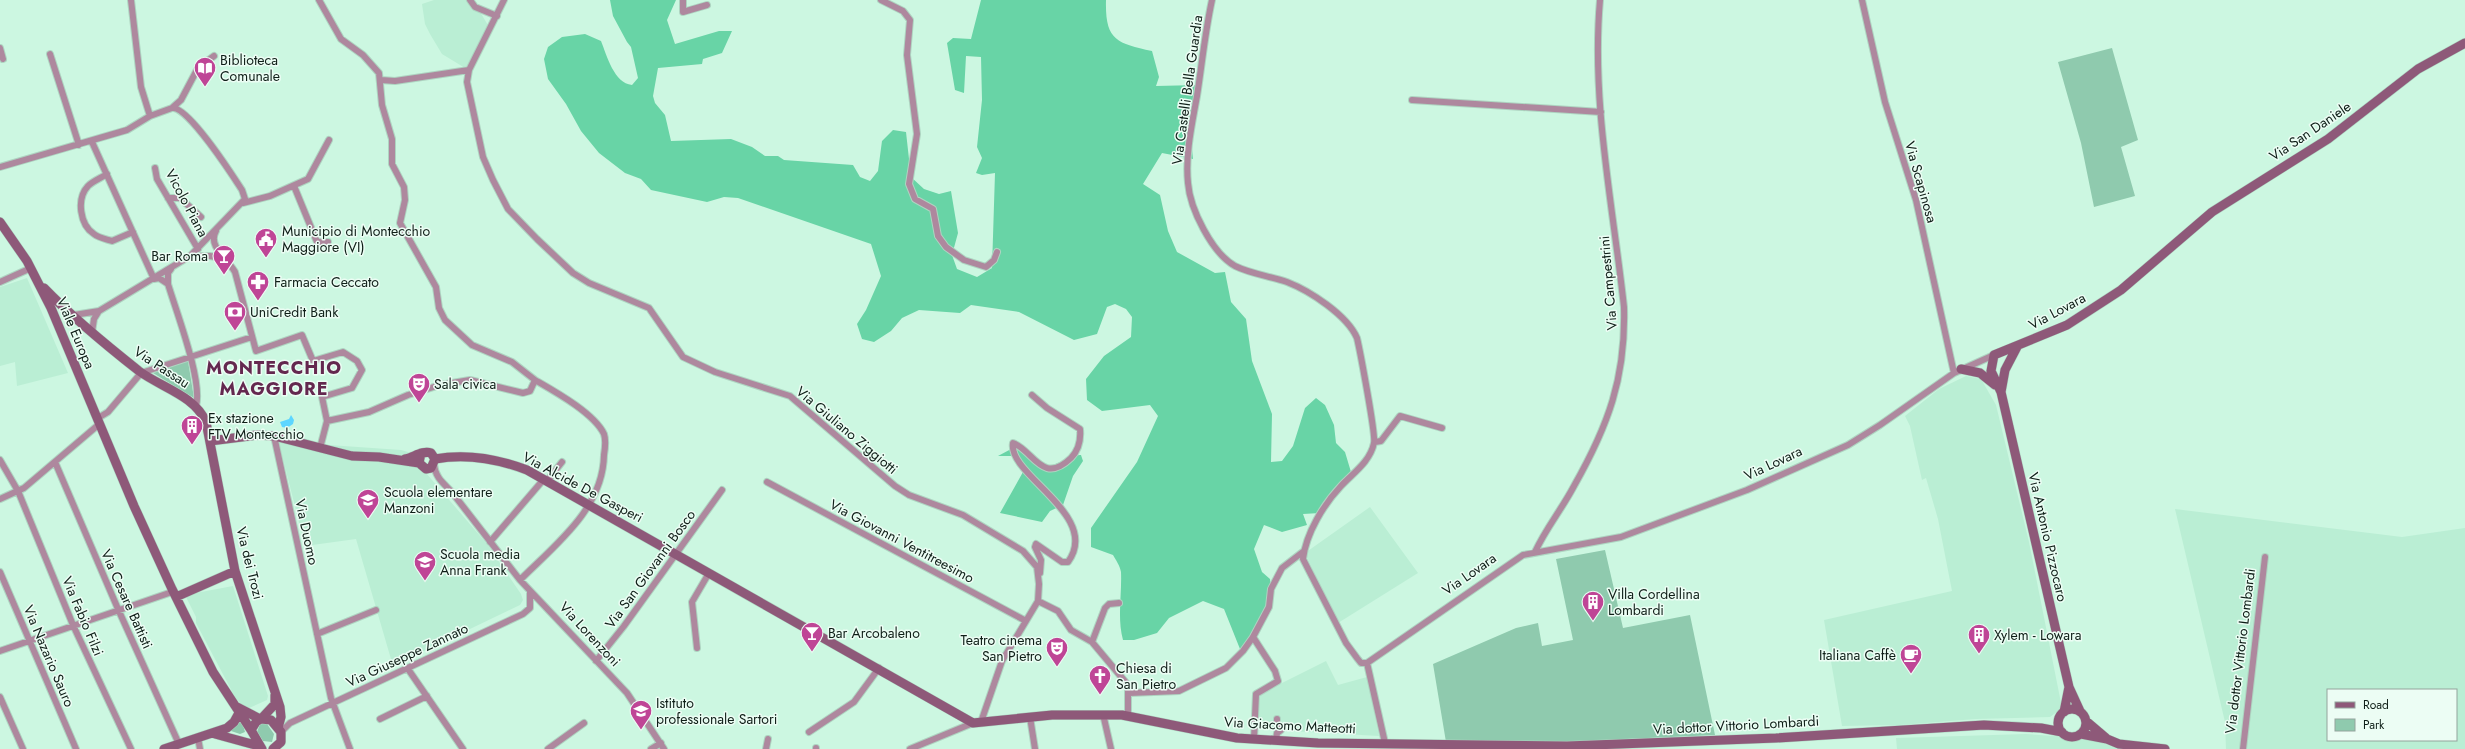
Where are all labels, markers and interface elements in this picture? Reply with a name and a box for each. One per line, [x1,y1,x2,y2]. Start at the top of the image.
street label: Via Castelli Bella Guardia [1167,14,1207,166]
place label: Biblioteca Comunale [220,50,280,86]
library icon: Biblioteca Comunale [192,55,218,88]
street label: Via San Daniele [2265,96,2355,166]
street label: Via Scapinosa [1900,139,1942,225]
street label: Vicolo Piana [161,165,213,241]
place label: Municipio di Montecchio Maggiore (VI) [282,221,431,257]
public building icon: Municipio di Montecchio Maggiore (VI) [253,226,279,259]
street label: Via Campestrini [1594,235,1622,331]
bar icon: Bar Roma [211,243,237,276]
place label: Bar Roma [151,246,208,266]
pharmacy icon: Farmacia Ceccato [245,269,271,302]
place label: Farmacia Ceccato [274,272,379,292]
street label: Via Lovara [2025,288,2089,334]
street label: Viale Europa [52,294,100,372]
bank icon: UniCredit Bank [222,299,248,332]
place label: UniCredit Bank [250,302,339,322]
street label: Via Passau [130,341,194,393]
district label: MONTECCHIO MAGGIORE [206,355,342,402]
theatre icon: Sala civica [406,371,432,404]
place label: Sala civica [434,374,496,394]
street label: Via Giuliano Ziggiotti [792,381,902,479]
place label: Ex stazione FTV Montecchio [208,408,304,444]
building icon: Ex stazione FTV Montecchio [179,413,205,446]
street label: Via Lovara [1741,441,1805,485]
street label: Via Alcide De Gasperi [519,447,647,527]
street label: Via Antonio Pizzocaro [2023,470,2073,604]
place label: Scuola elementare Manzoni [384,482,493,518]
school or university icon: Scuola elementare Manzoni [355,487,381,520]
street label: Via Giovanni Ventitreesimo [826,494,978,588]
street label: Via Duomo [290,497,324,567]
street label: Via San Giovanni Bosco [600,505,700,633]
street label: Via dei Trozi [231,525,269,601]
place label: Scuola media Anna Frank [440,544,520,580]
street label: Via Cesare Battisti [96,546,158,652]
street label: Via Lovara [1438,548,1500,600]
school or university icon: Scuola media Anna Frank [412,549,438,582]
street label: Via dottor Vittorio Lombardi [2220,567,2260,735]
street label: Via Fabio Filzi [57,573,109,659]
place label: Villa Cordellina Lombardi [1608,584,1700,620]
building icon: Villa Cordellina Lombardi [1580,589,1606,622]
street label: Via Lorenzoni [555,597,625,671]
street label: Via Nazario Sauro [19,602,80,710]
street label: Via Giuseppe Zannato [343,618,472,692]
bar icon: Bar Arcobaleno [799,620,825,653]
building icon: Xylem - Lowara [1966,622,1992,655]
place label: Bar Arcobaleno [828,623,920,643]
place label: Xylem - Lowara [1994,625,2081,645]
place label: Teatro cinema San Pietro [961,630,1042,666]
theatre icon: Teatro cinema San Pietro [1044,635,1070,668]
cafe icon: Italiana Caffè [1898,642,1924,675]
place label: Italiana Caffè [1819,645,1896,665]
place label: Chiesa di San Pietro [1116,658,1176,694]
church icon: Chiesa di San Pietro [1087,663,1113,696]
legend [2327,689,2457,741]
place label: Istituto professionale Sartori [656,693,777,729]
text: Road [2363,696,2389,714]
school or university icon: Istituto professionale Sartori [628,698,654,731]
street label: Via dottor Vittorio Lombardi [1652,711,1820,739]
street label: Via Giacomo Matteotti [1223,712,1357,738]
text: Park [2363,716,2385,734]

